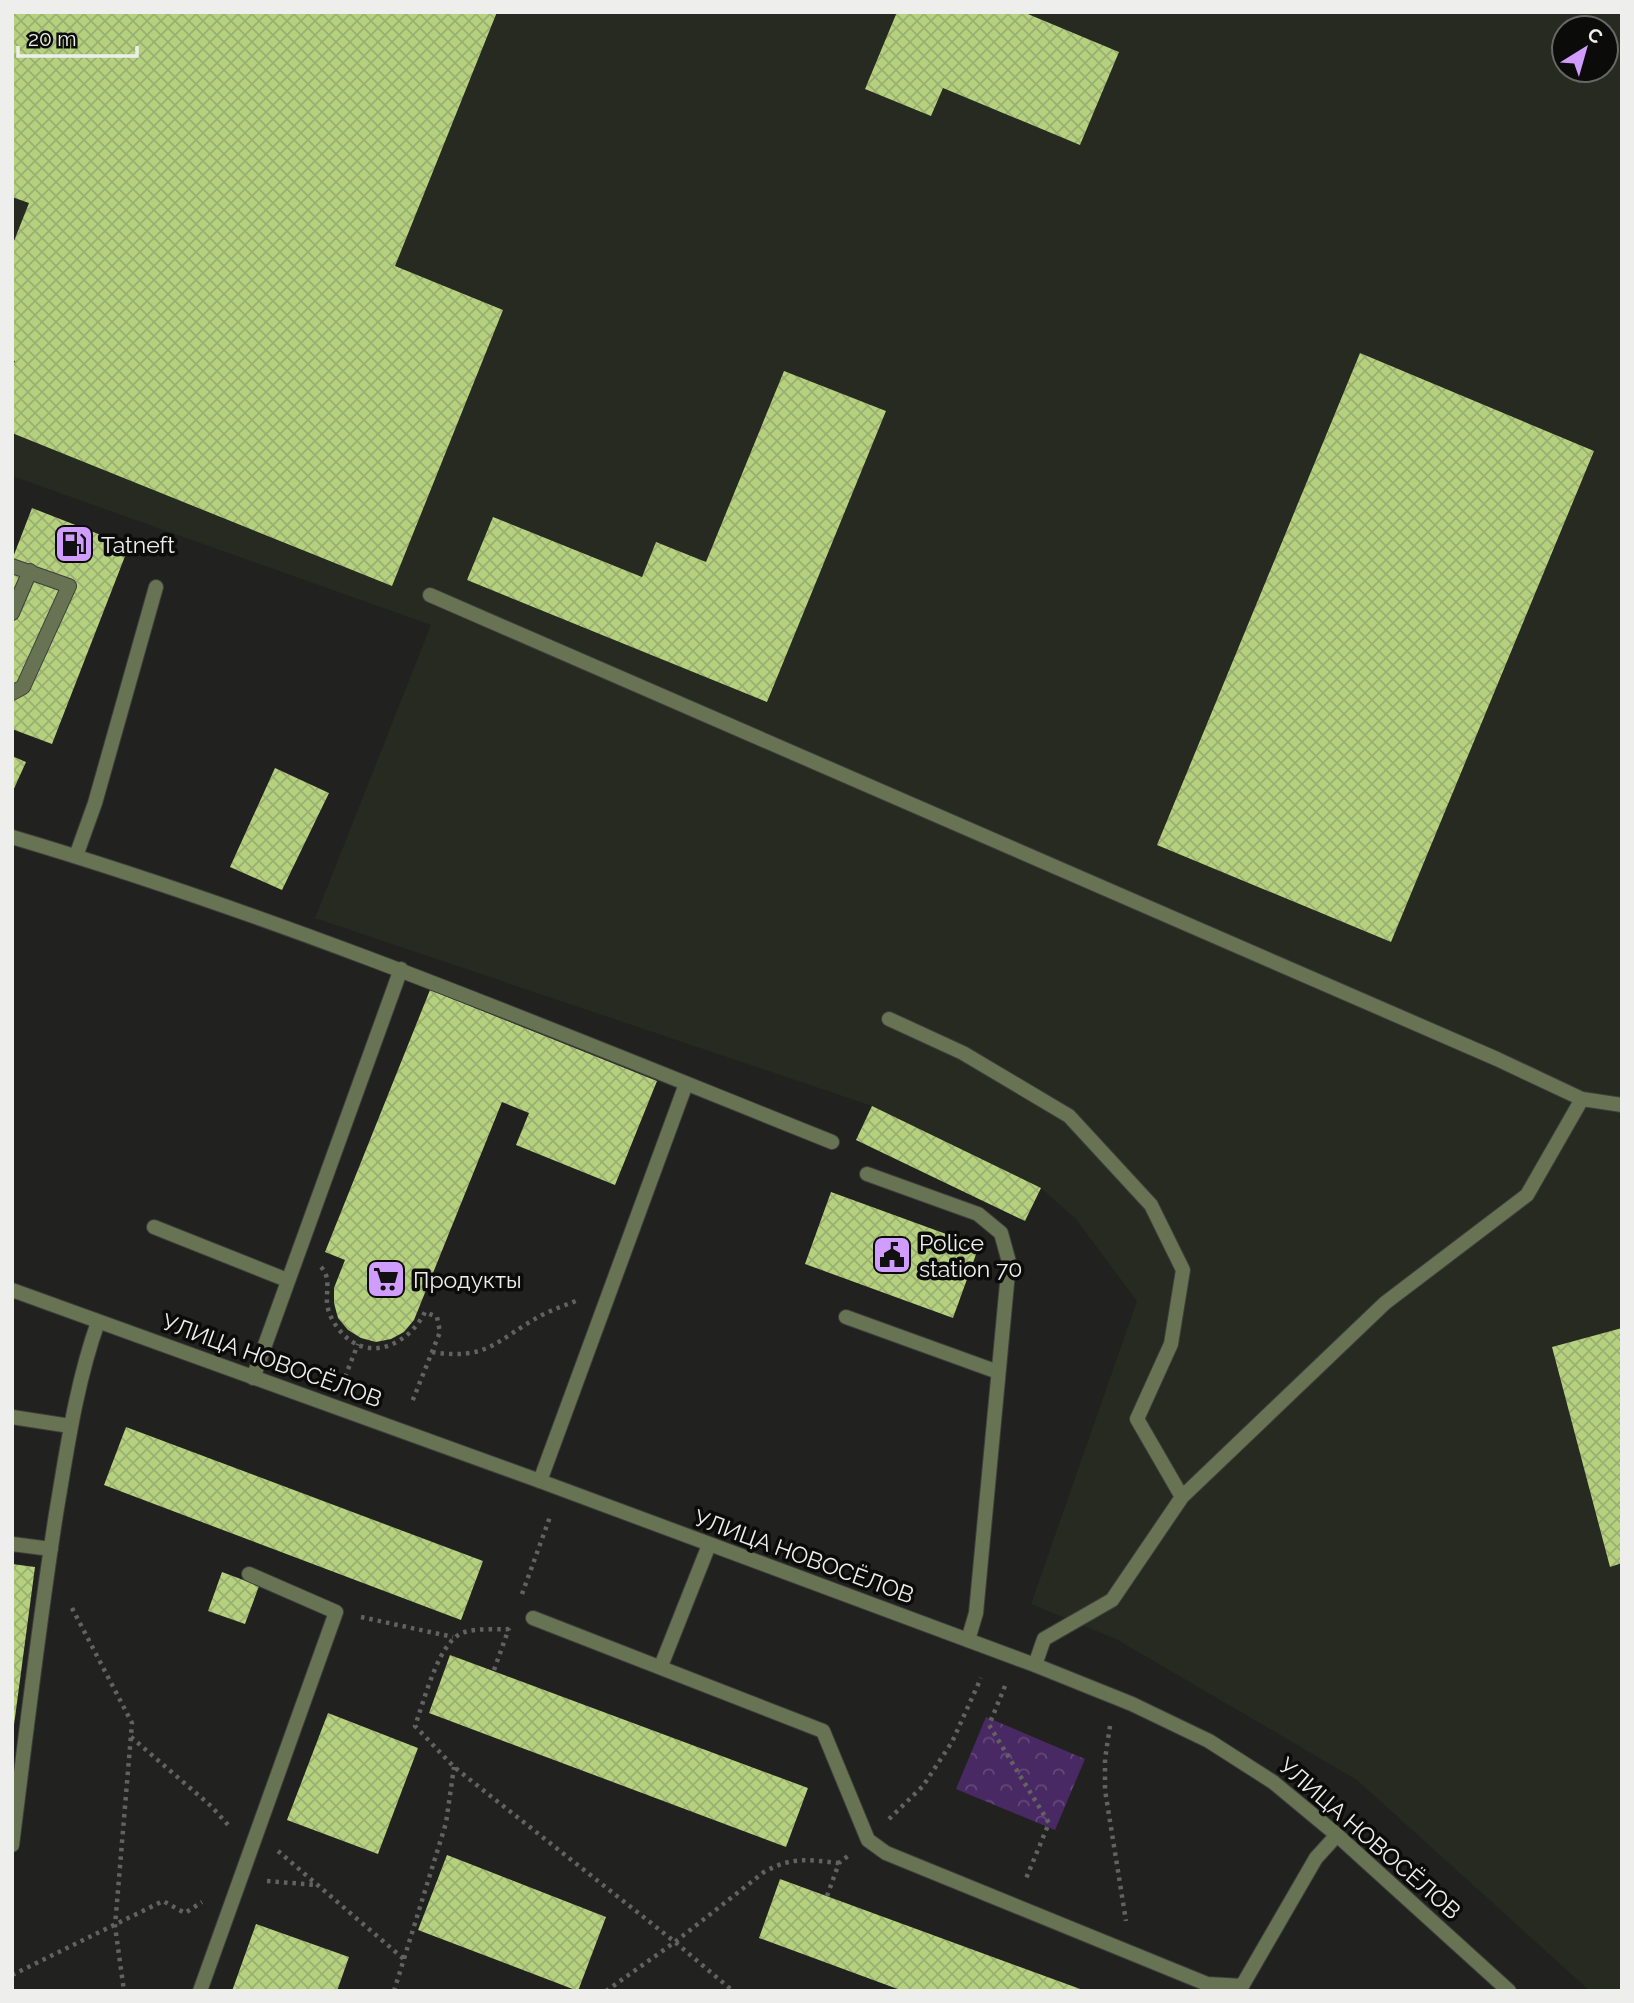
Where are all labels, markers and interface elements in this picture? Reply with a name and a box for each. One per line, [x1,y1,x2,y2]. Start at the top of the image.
scale bar [18,14,136,58]
north arrow [1550,14,1620,84]
text: С [1583,23,1607,48]
text: 20 m [28,26,76,51]
fuel station icon: Tatneft [53,523,95,565]
place label: Tatneft [101,531,175,558]
place label: Police station 70 [919,1229,1022,1282]
public building icon: Police station 70 [871,1234,913,1276]
supermarket icon: Продукты [365,1258,407,1300]
place label: Продукты [413,1266,522,1293]
street label: УЛИЦА НОВОСЁЛОВ [158,1308,386,1412]
street label: УЛИЦА НОВОСЁЛОВ [690,1504,918,1608]
street label: УЛИЦА НОВОСЁЛОВ [1274,1752,1466,1924]

